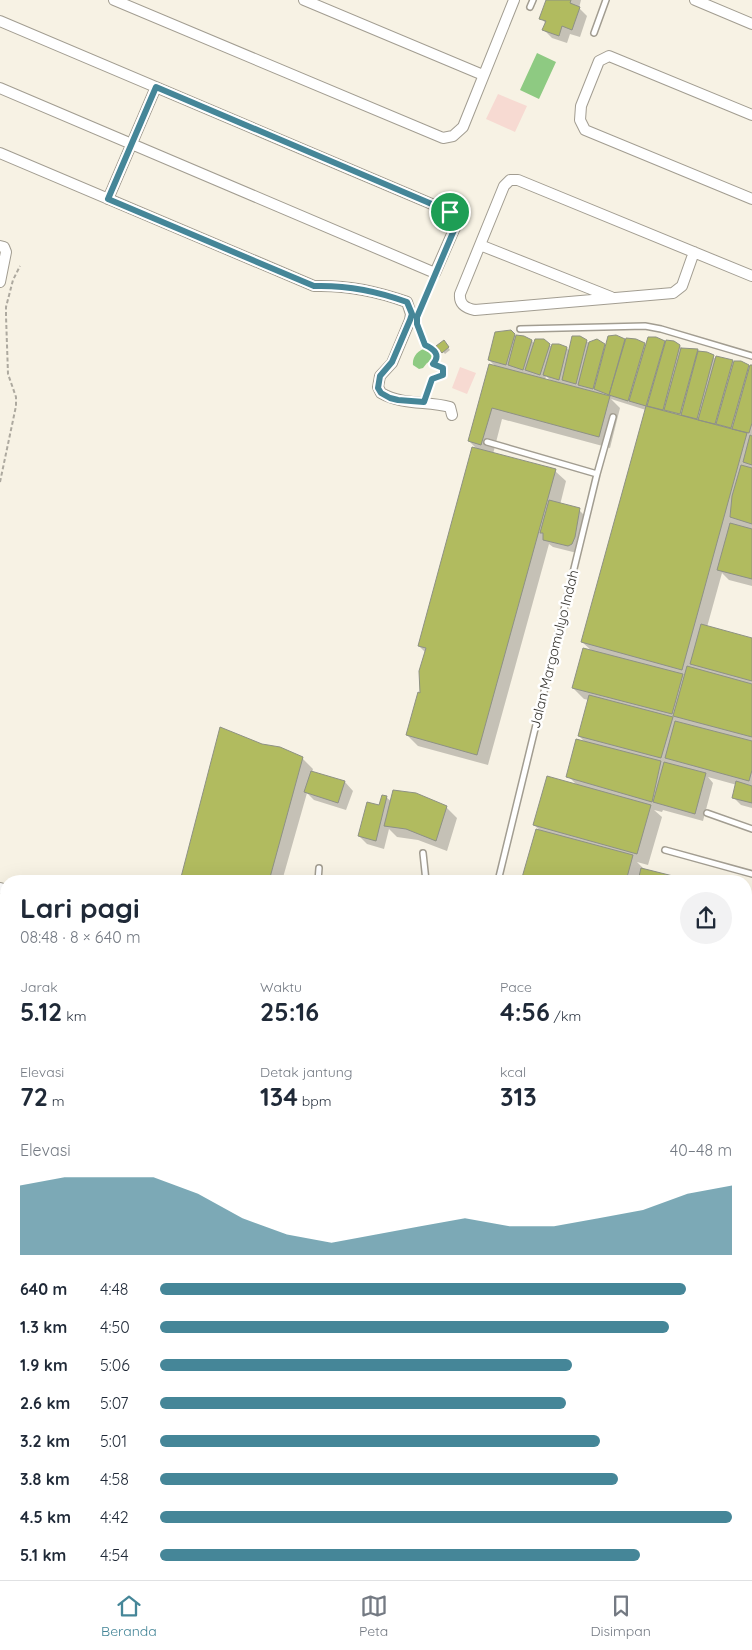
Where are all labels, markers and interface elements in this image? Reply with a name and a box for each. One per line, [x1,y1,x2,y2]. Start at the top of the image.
pin [429,191,471,233]
icon: arrive [436,198,464,226]
street label: Jalan Margomulyo Indah [526,568,582,730]
text: Lari pagi [20,890,140,925]
button: share [680,892,732,944]
text: 08:48 · 8 × 640 m [20,927,141,947]
text: Jarak [20,978,58,996]
text: Waktu [260,978,302,996]
text: Pace [500,978,532,996]
text: 5.12 [20,996,62,1027]
text: 25:16 [260,996,319,1027]
text: 4:56 [500,996,550,1027]
text: km [62,1007,86,1025]
text: /km [550,1007,581,1025]
text: Elevasi [20,1063,64,1081]
text: Detak jantung [260,1063,353,1081]
text: kcal [500,1063,526,1081]
text: 72 [20,1081,48,1112]
text: 134 [260,1081,298,1112]
text: 313 [500,1081,537,1112]
text: m [48,1092,65,1110]
text: bpm [298,1092,331,1110]
text: Elevasi [20,1140,71,1160]
text: 40–48 m [670,1140,732,1160]
text: 640 m [20,1279,67,1299]
text: 4:48 [100,1279,129,1299]
text: 1.3 km [20,1317,67,1337]
text: 4:50 [100,1317,130,1337]
text: 1.9 km [20,1355,68,1375]
text: 5:06 [100,1355,130,1375]
text: 2.6 km [20,1393,70,1413]
text: 5:07 [100,1393,129,1413]
text: 3.2 km [20,1431,70,1451]
text: 5:01 [100,1431,127,1451]
text: 3.8 km [20,1469,70,1489]
text: 4:58 [100,1469,129,1489]
text: 4.5 km [20,1507,71,1527]
text: 4:42 [100,1507,129,1527]
text: 5.1 km [20,1545,66,1565]
text: 4:54 [100,1545,129,1565]
tab: Beranda [101,1592,157,1640]
tab: Peta [359,1592,388,1640]
tab: Disimpan [590,1592,651,1640]

